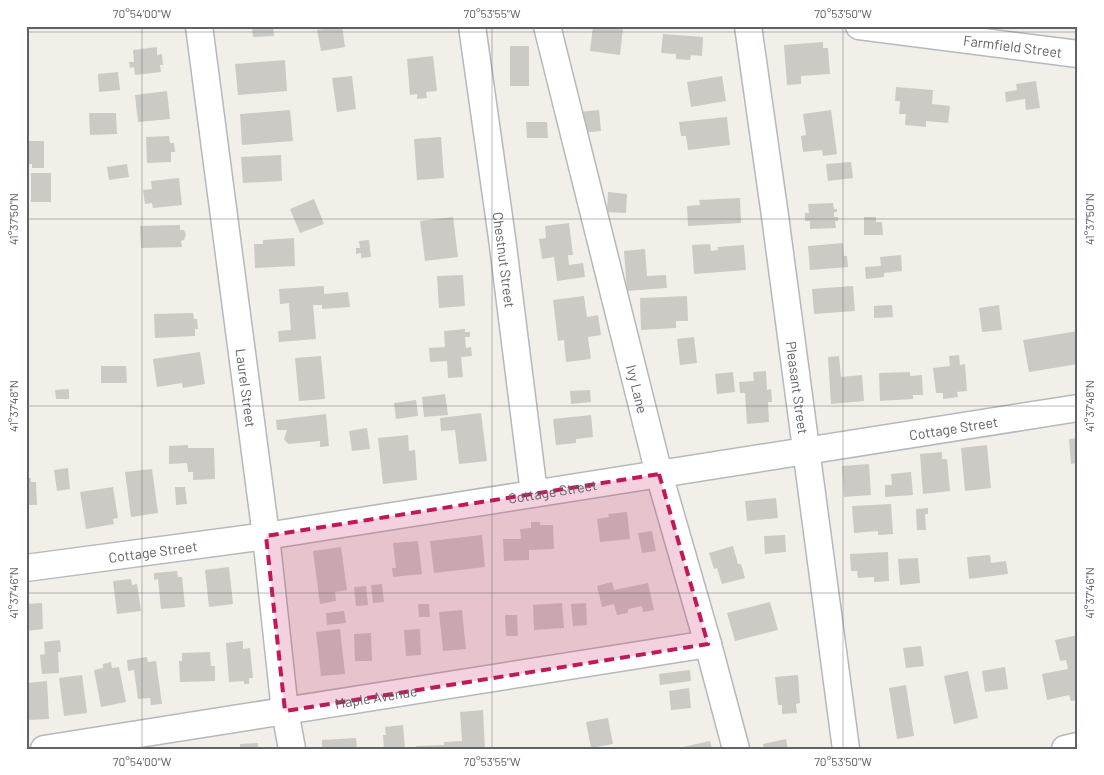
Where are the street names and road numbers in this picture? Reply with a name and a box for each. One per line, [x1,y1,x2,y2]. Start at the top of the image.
street label: Farmfield Street [962,31,1063,60]
street label: Chestnut Street [490,211,519,309]
street label: Pleasant Street [783,340,812,435]
street label: Laurel Street [233,347,260,428]
street label: Ivy Lane [623,363,652,415]
street label: Cottage Street [908,412,999,443]
street label: Cottage Street [507,476,598,506]
street label: Cottage Street [107,537,198,565]
street label: Maple Avenue [334,682,418,711]

